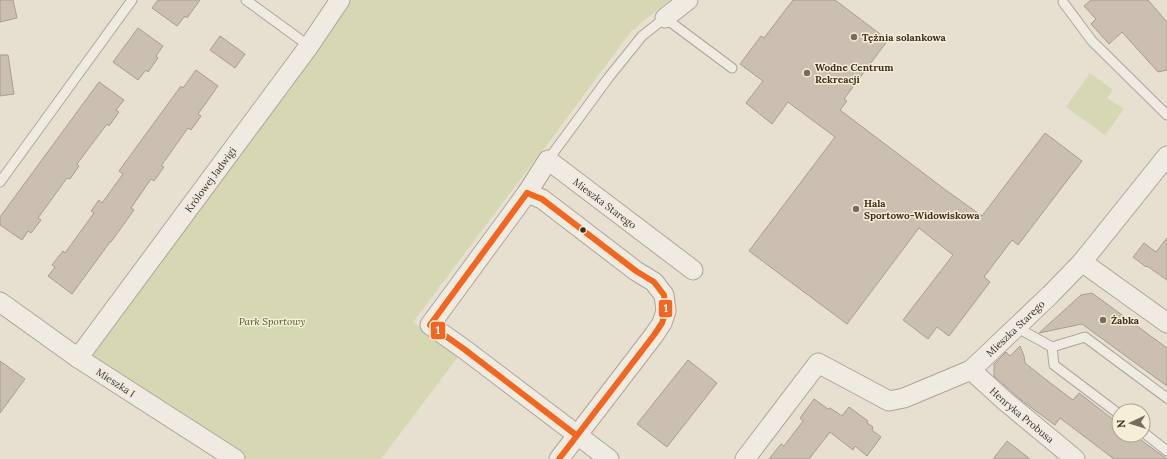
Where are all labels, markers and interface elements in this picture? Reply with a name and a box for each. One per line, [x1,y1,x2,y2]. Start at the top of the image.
place label: Tężnia solankowa [862,31,947,44]
marker: Tężnia solankowa [849,32,859,42]
place label: Wodne Centrum Rekreacji [815,61,894,86]
marker: Wodne Centrum Rekreacji [802,68,812,78]
street label: Królowej Jadwigi [182,144,239,215]
street label: Mieszka Starego [571,175,639,231]
place label: Hala Sportowo-Widowiskowa [864,197,980,222]
marker: Hala Sportowo-Widowiskowa [851,204,861,214]
unlabelled marker [578,225,588,235]
street label: Mieszka Starego [983,297,1047,359]
line badge: 1 [658,299,673,318]
text: 1 [664,301,669,315]
place label: Żabka [1111,314,1140,327]
park label: Park Sportowy [239,315,305,328]
marker: Żabka [1098,315,1108,325]
line badge: 1 [430,321,446,340]
text: 1 [436,323,441,337]
street label: Mieszka I [94,365,138,400]
street label: Henryka Probusa [987,384,1057,446]
north arrow [1111,403,1151,443]
text: N [1114,418,1128,428]

